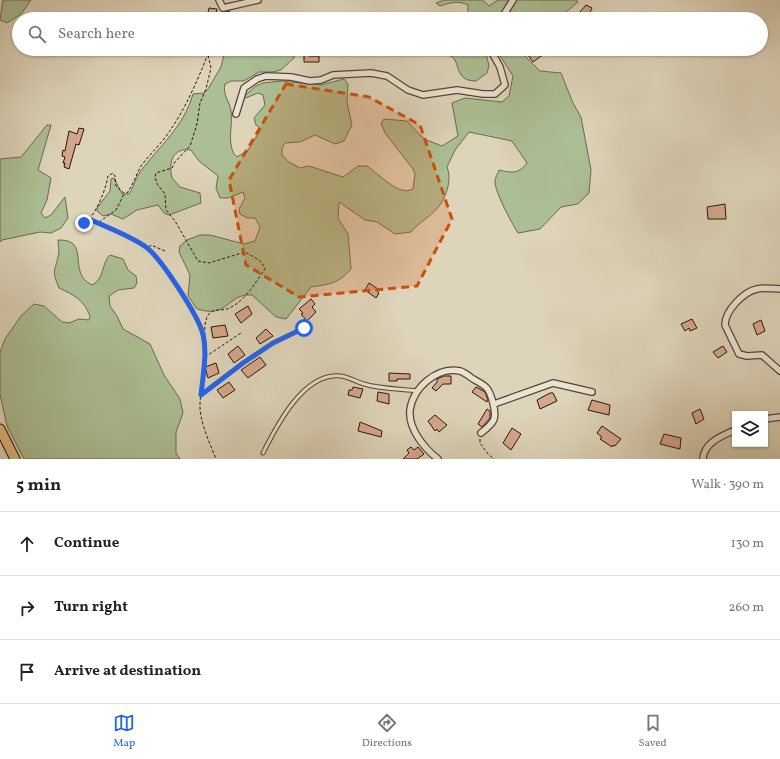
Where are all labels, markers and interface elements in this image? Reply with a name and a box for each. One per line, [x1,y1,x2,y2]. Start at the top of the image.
search box [12,12,768,56]
icon: search [26,23,48,45]
text: Search here [58,24,135,45]
route end [75,214,93,232]
route start [295,319,313,337]
map controls [732,411,768,447]
button: layers [732,411,768,447]
text: 5 min [16,474,61,497]
text: Walk · 390 m [691,476,764,494]
icon: ahead [16,533,38,555]
text: Continue [54,533,119,554]
text: 130 m [731,535,764,553]
icon: right [16,597,38,619]
text: Turn right [54,597,128,618]
text: 260 m [729,599,764,617]
icon: arrive [16,661,38,683]
text: Arrive at destination [54,661,201,682]
tab: Map [113,712,135,751]
tab: Directions [362,712,412,751]
tab: Saved [638,712,667,751]

